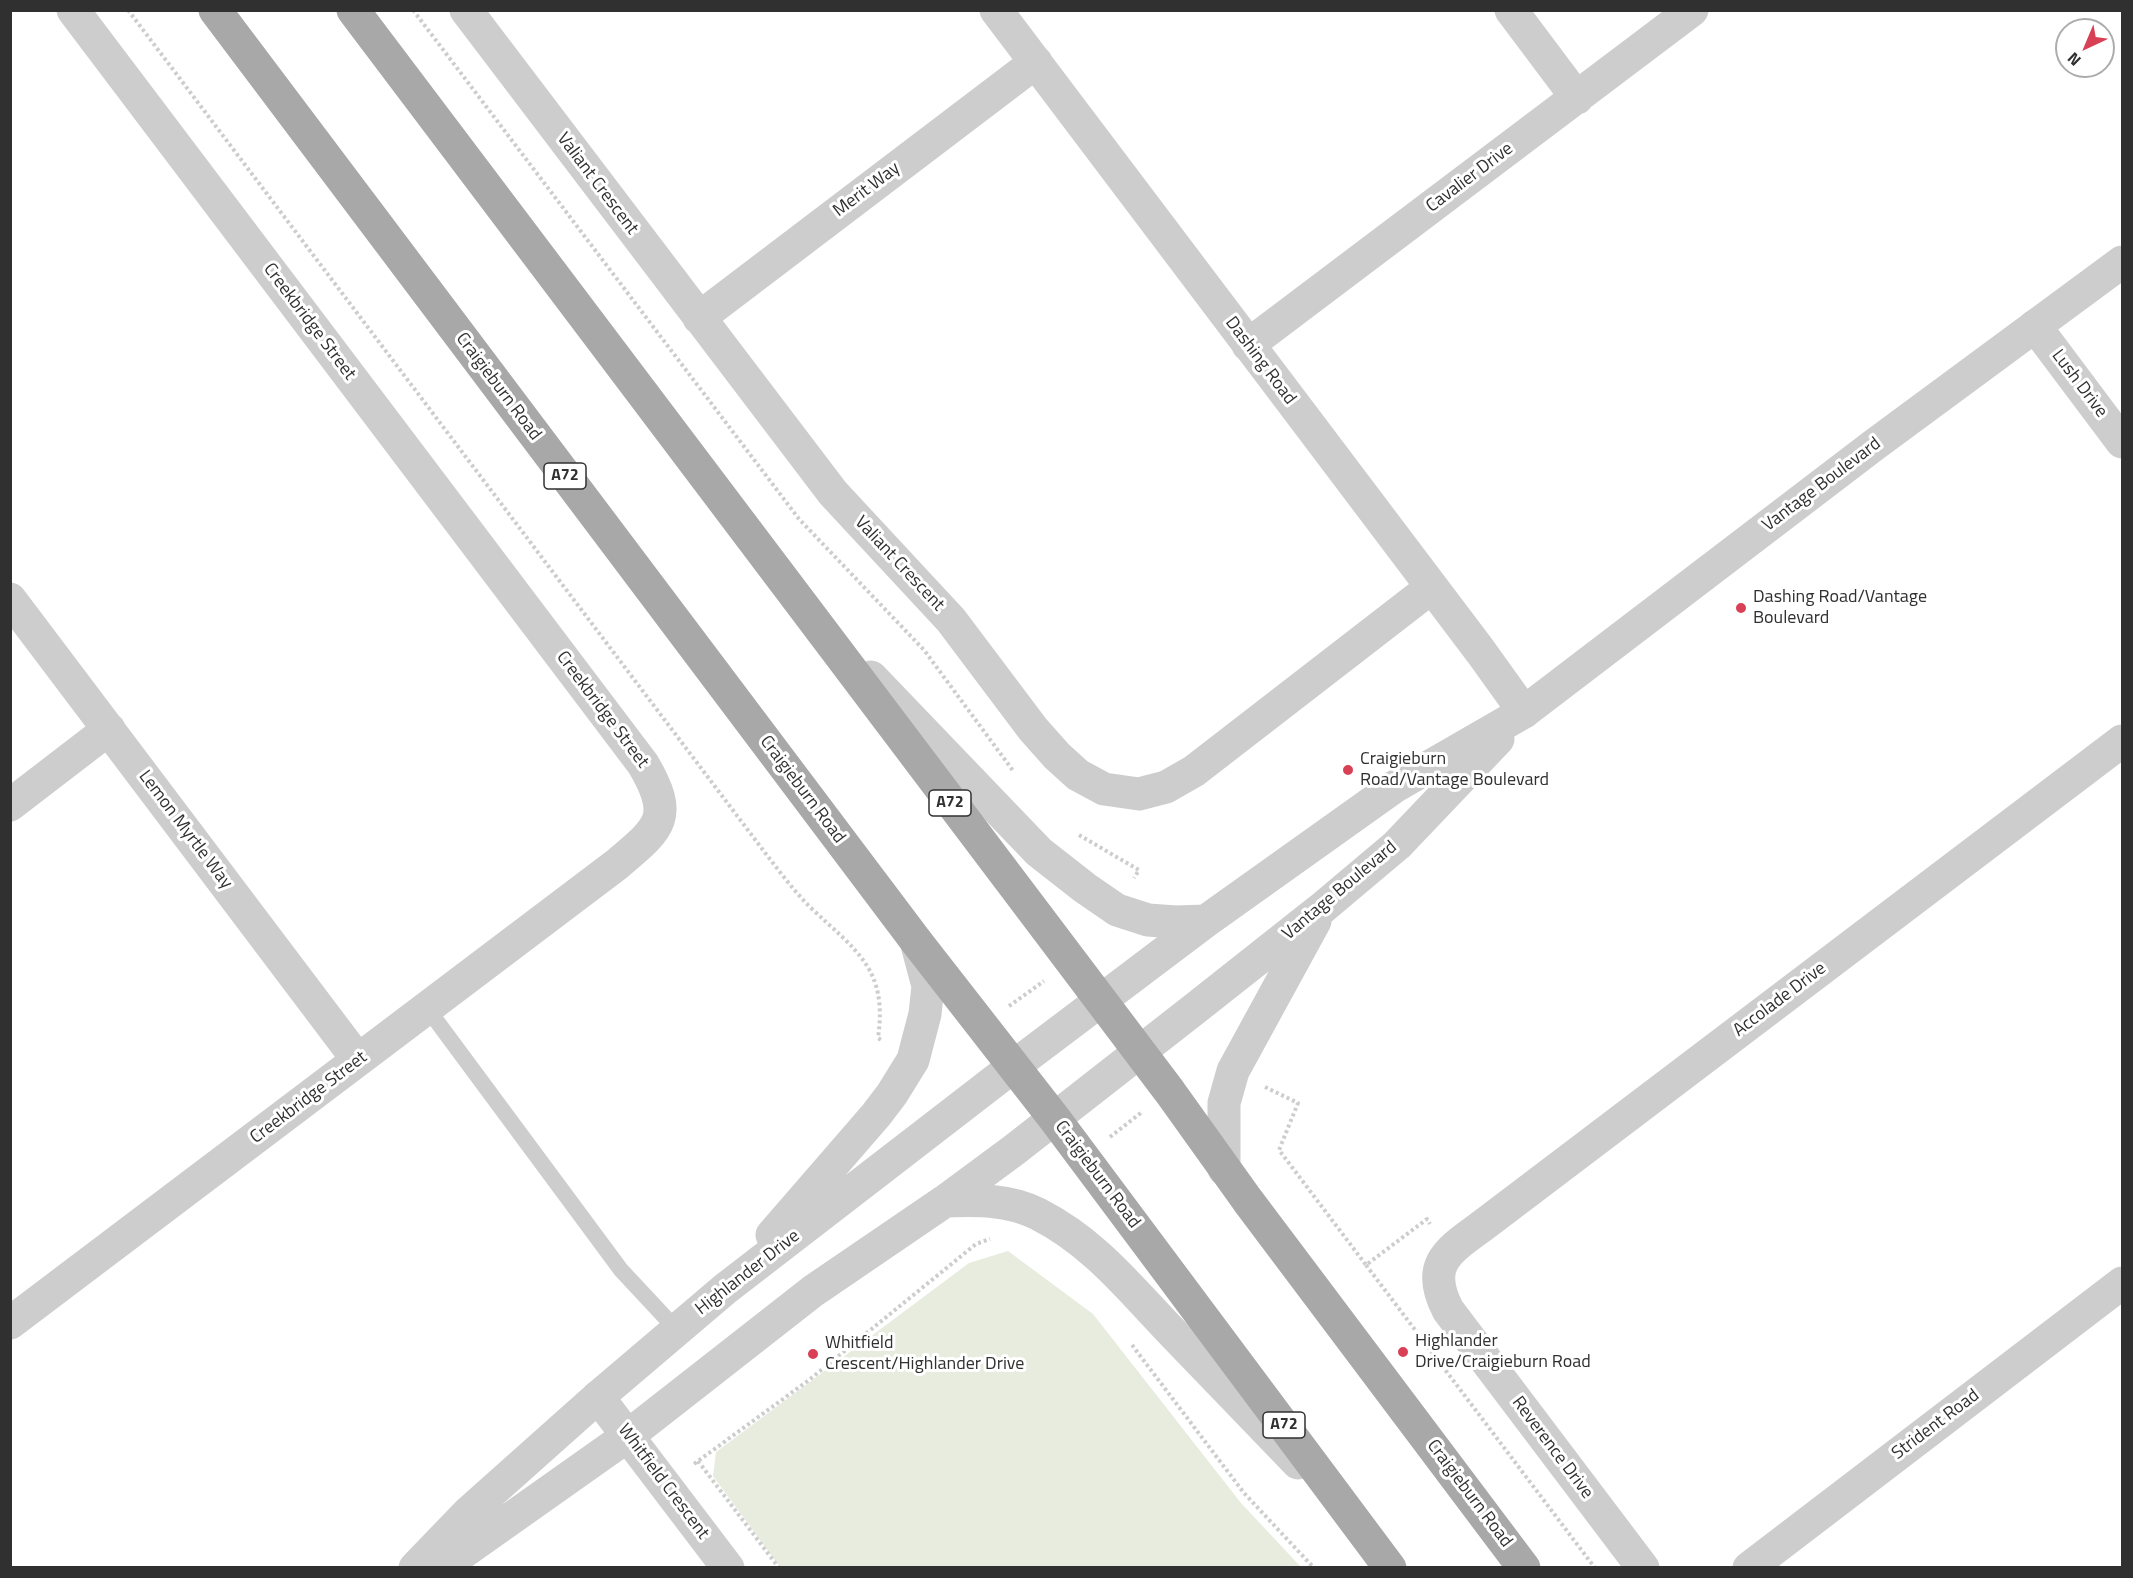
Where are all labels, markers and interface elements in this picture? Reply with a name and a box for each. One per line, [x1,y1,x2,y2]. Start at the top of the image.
north arrow [2055,18,2115,78]
text: N [2062,47,2086,72]
street label: Valiant Crescent [552,129,642,239]
street label: Cavalier Drive [1422,138,1518,218]
street label: Merit Way [829,158,905,222]
street label: Creekbridge Street [258,259,360,385]
street label: Dashing Road [1220,313,1300,409]
street label: Craigieburn Road [451,329,545,445]
street label: Lush Drive [2046,346,2112,422]
street label: Vantage Boulevard [1759,433,1885,537]
road number: A72 [544,463,586,489]
street label: Valiant Crescent [849,512,949,616]
place label: Dashing Road/Vantage Boulevard [1753,587,1927,630]
marker: Dashing Road/Vantage Boulevard [1734,601,1748,615]
street label: Creekbridge Street [551,647,653,773]
street label: Craigieburn Road [755,732,849,848]
place label: Craigieburn Road/Vantage Boulevard [1360,749,1549,792]
marker: Craigieburn Road/Vantage Boulevard [1341,763,1355,777]
street label: Lemon Myrtle Way [133,767,237,893]
road number: A72 [929,790,971,816]
street label: Vantage Boulevard [1278,837,1402,945]
street label: Accolade Drive [1729,958,1831,1042]
street label: Creekbridge Street [246,1047,372,1149]
street label: Craigieburn Road [1050,1117,1144,1233]
street label: Highlander Drive [692,1226,804,1320]
place label: Highlander Drive/Craigieburn Road [1415,1331,1591,1374]
place label: Whitfield Crescent/Highlander Drive [825,1333,1024,1376]
marker: Highlander Drive/Craigieburn Road [1396,1345,1410,1359]
marker: Whitfield Crescent/Highlander Drive [806,1347,820,1361]
street label: Strident Road [1888,1385,1984,1465]
street label: Reverence Drive [1507,1393,1597,1503]
road number: A72 [1263,1412,1305,1438]
street label: Whitfield Crescent [613,1420,713,1544]
street label: Craigieburn Road [1422,1436,1516,1552]

